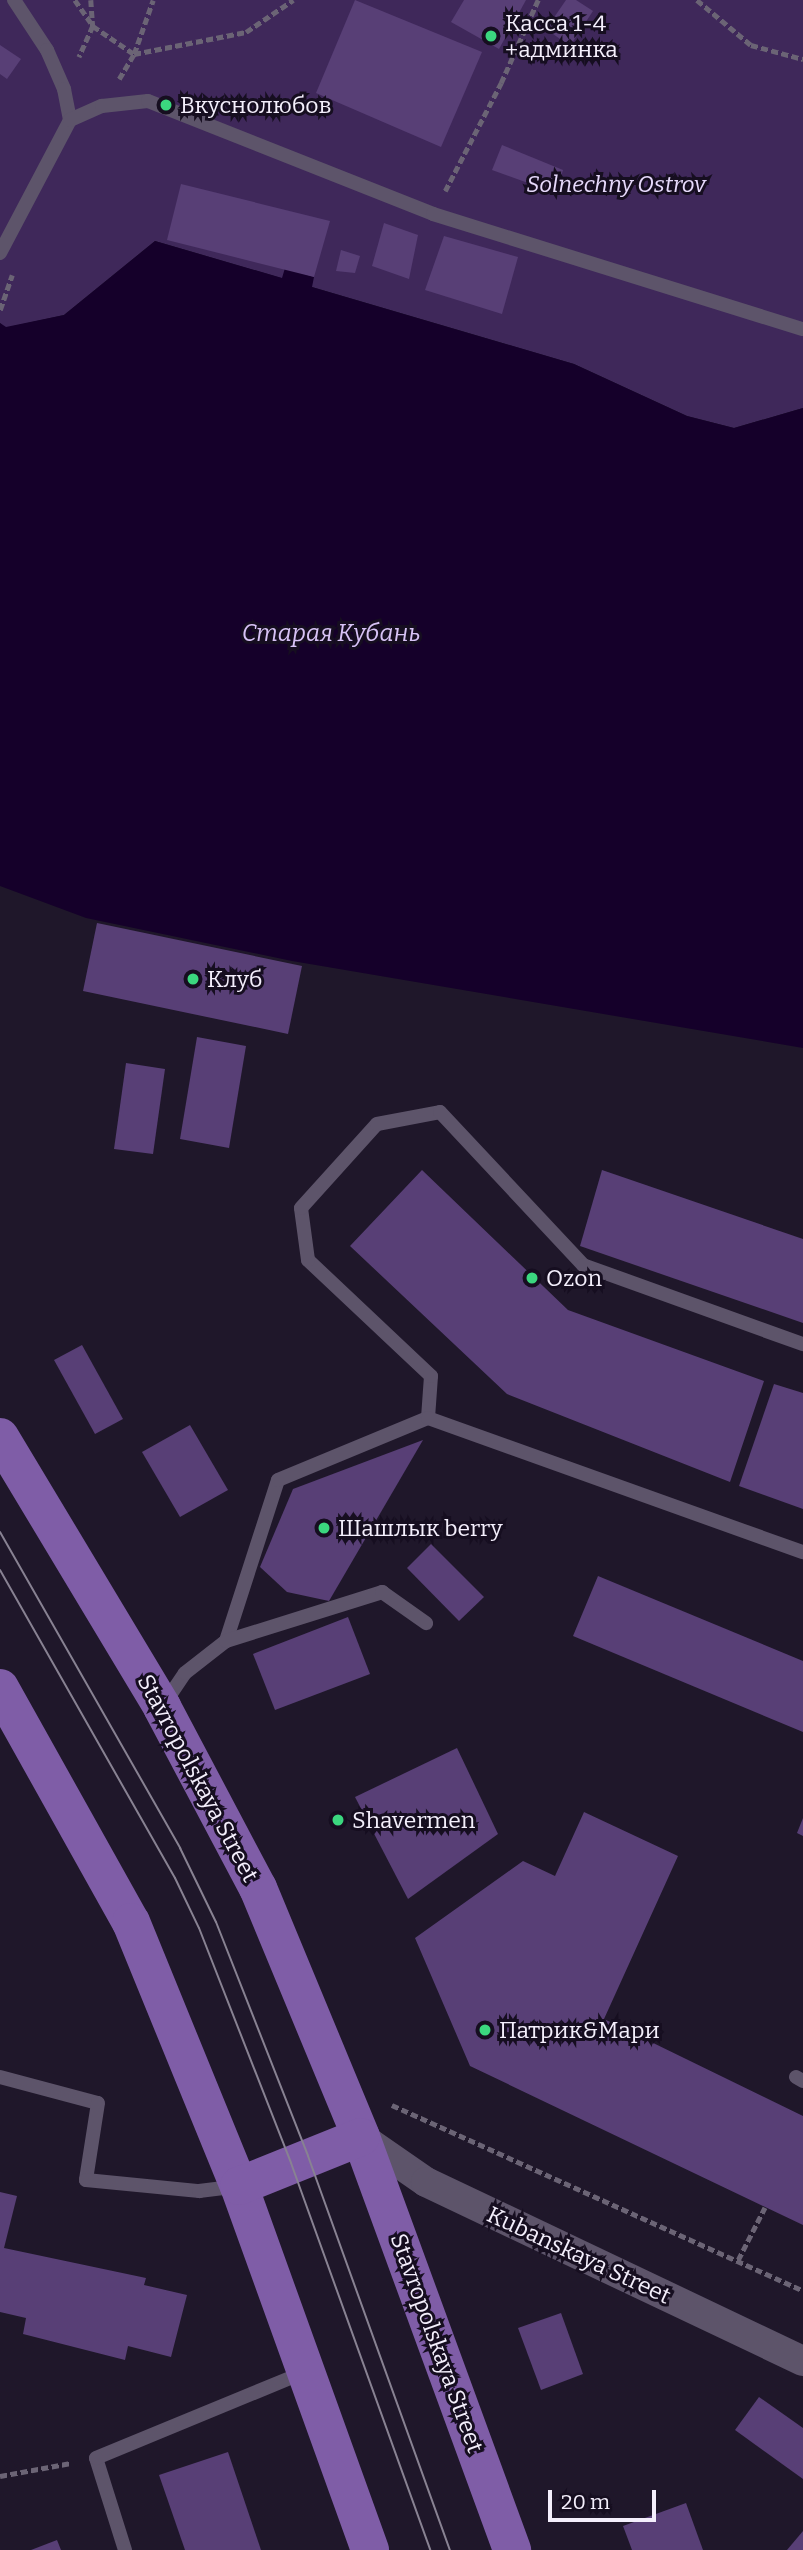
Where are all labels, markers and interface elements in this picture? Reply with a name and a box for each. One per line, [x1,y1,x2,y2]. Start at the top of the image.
place label: Касса 1-4 +админка [505,9,618,63]
marker: Касса 1-4 +админка [483,28,499,44]
place label: Вкуснолюбов [180,91,331,119]
marker: Вкуснолюбов [158,97,174,113]
park label: Solnechny Ostrov [526,170,706,198]
water label: Старая Кубань [242,620,420,648]
place label: Клуб [207,965,262,993]
marker: Клуб [185,971,201,987]
place label: Ozon [546,1264,602,1292]
marker: Ozon [524,1270,540,1286]
place label: Шашлык berry [338,1514,503,1542]
marker: Шашлык berry [316,1520,332,1536]
street label: Stavropolskaya Street [132,1670,264,1886]
place label: Shavermen [352,1806,475,1834]
marker: Shavermen [330,1812,346,1828]
place label: Патрик&Мари [499,2016,660,2044]
marker: Патрик&Мари [477,2022,493,2038]
street label: Kubanskaya Street [483,2200,675,2310]
street label: Stavropolskaya Street [385,2230,489,2456]
scale bar [551,2476,660,2520]
text: 20 m [561,2489,610,2515]

